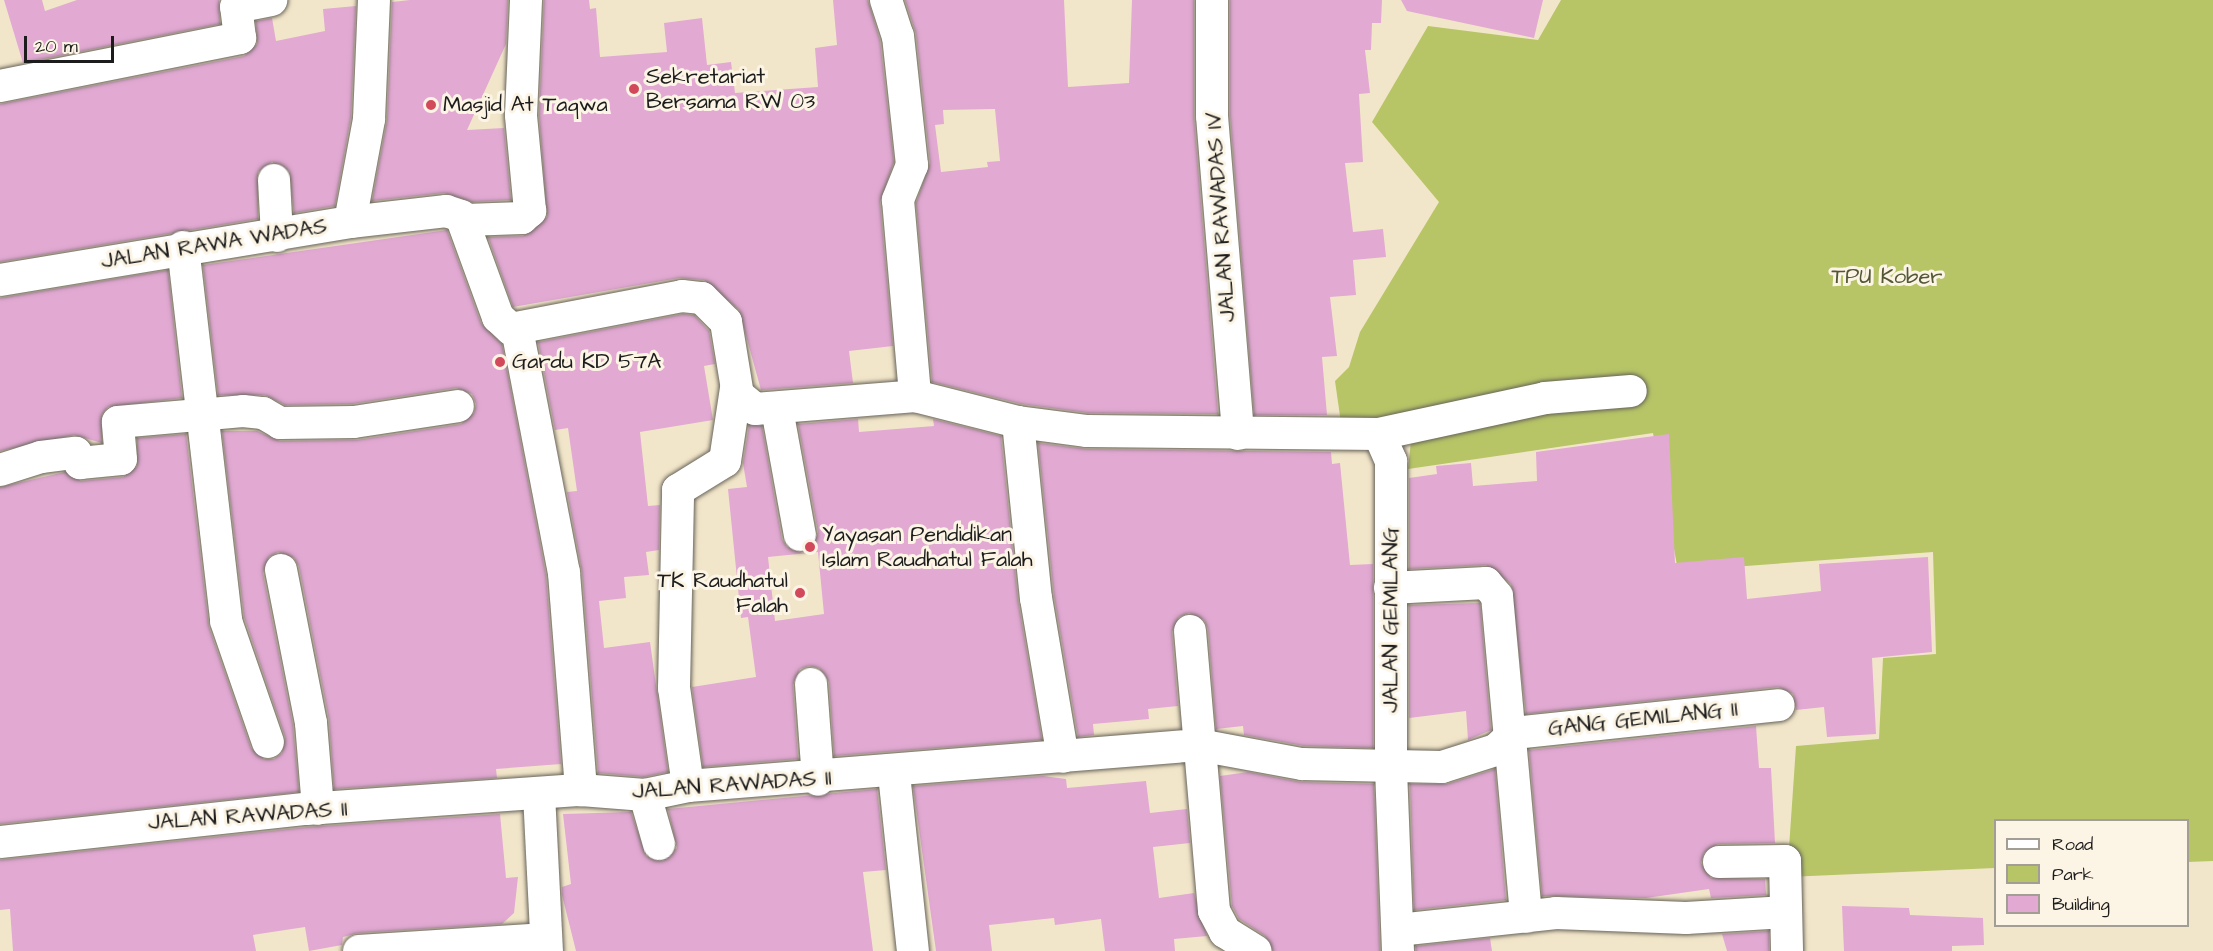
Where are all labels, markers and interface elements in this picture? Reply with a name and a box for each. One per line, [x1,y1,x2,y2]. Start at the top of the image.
scale bar [27,24,117,62]
text: 20 m [35,34,78,59]
place label: Sekretariat Bersama RW 03 [646,63,815,114]
marker: Sekretariat Bersama RW 03 [627,82,641,96]
place label: Masjid At Taqwa [443,92,608,118]
marker: Masjid At Taqwa [424,98,438,112]
street label: JALAN RAWADAS IV [1200,111,1242,323]
street label: JALAN RAWA WADAS [99,213,329,275]
park label: TPU Kober [1832,264,1942,290]
place label: Gardu KD 57A [512,349,661,375]
marker: Gardu KD 57A [493,355,507,369]
place label: Yayasan Pendidikan Islam Raudhatul Falah [822,521,1033,572]
street label: JALAN GEMILANG [1378,527,1404,713]
marker: Yayasan Pendidikan Islam Raudhatul Falah [803,540,817,554]
place label: TK Raudhatul Falah [657,567,788,618]
marker: TK Raudhatul Falah [793,586,807,600]
street label: GANG GEMILANG II [1547,696,1739,742]
street label: JALAN RAWADAS II [631,765,833,805]
street label: JALAN RAWADAS II [147,796,349,836]
legend [1994,819,2189,927]
text: Road [2052,832,2093,857]
text: Park [2052,862,2094,887]
text: Building [2052,892,2110,917]

